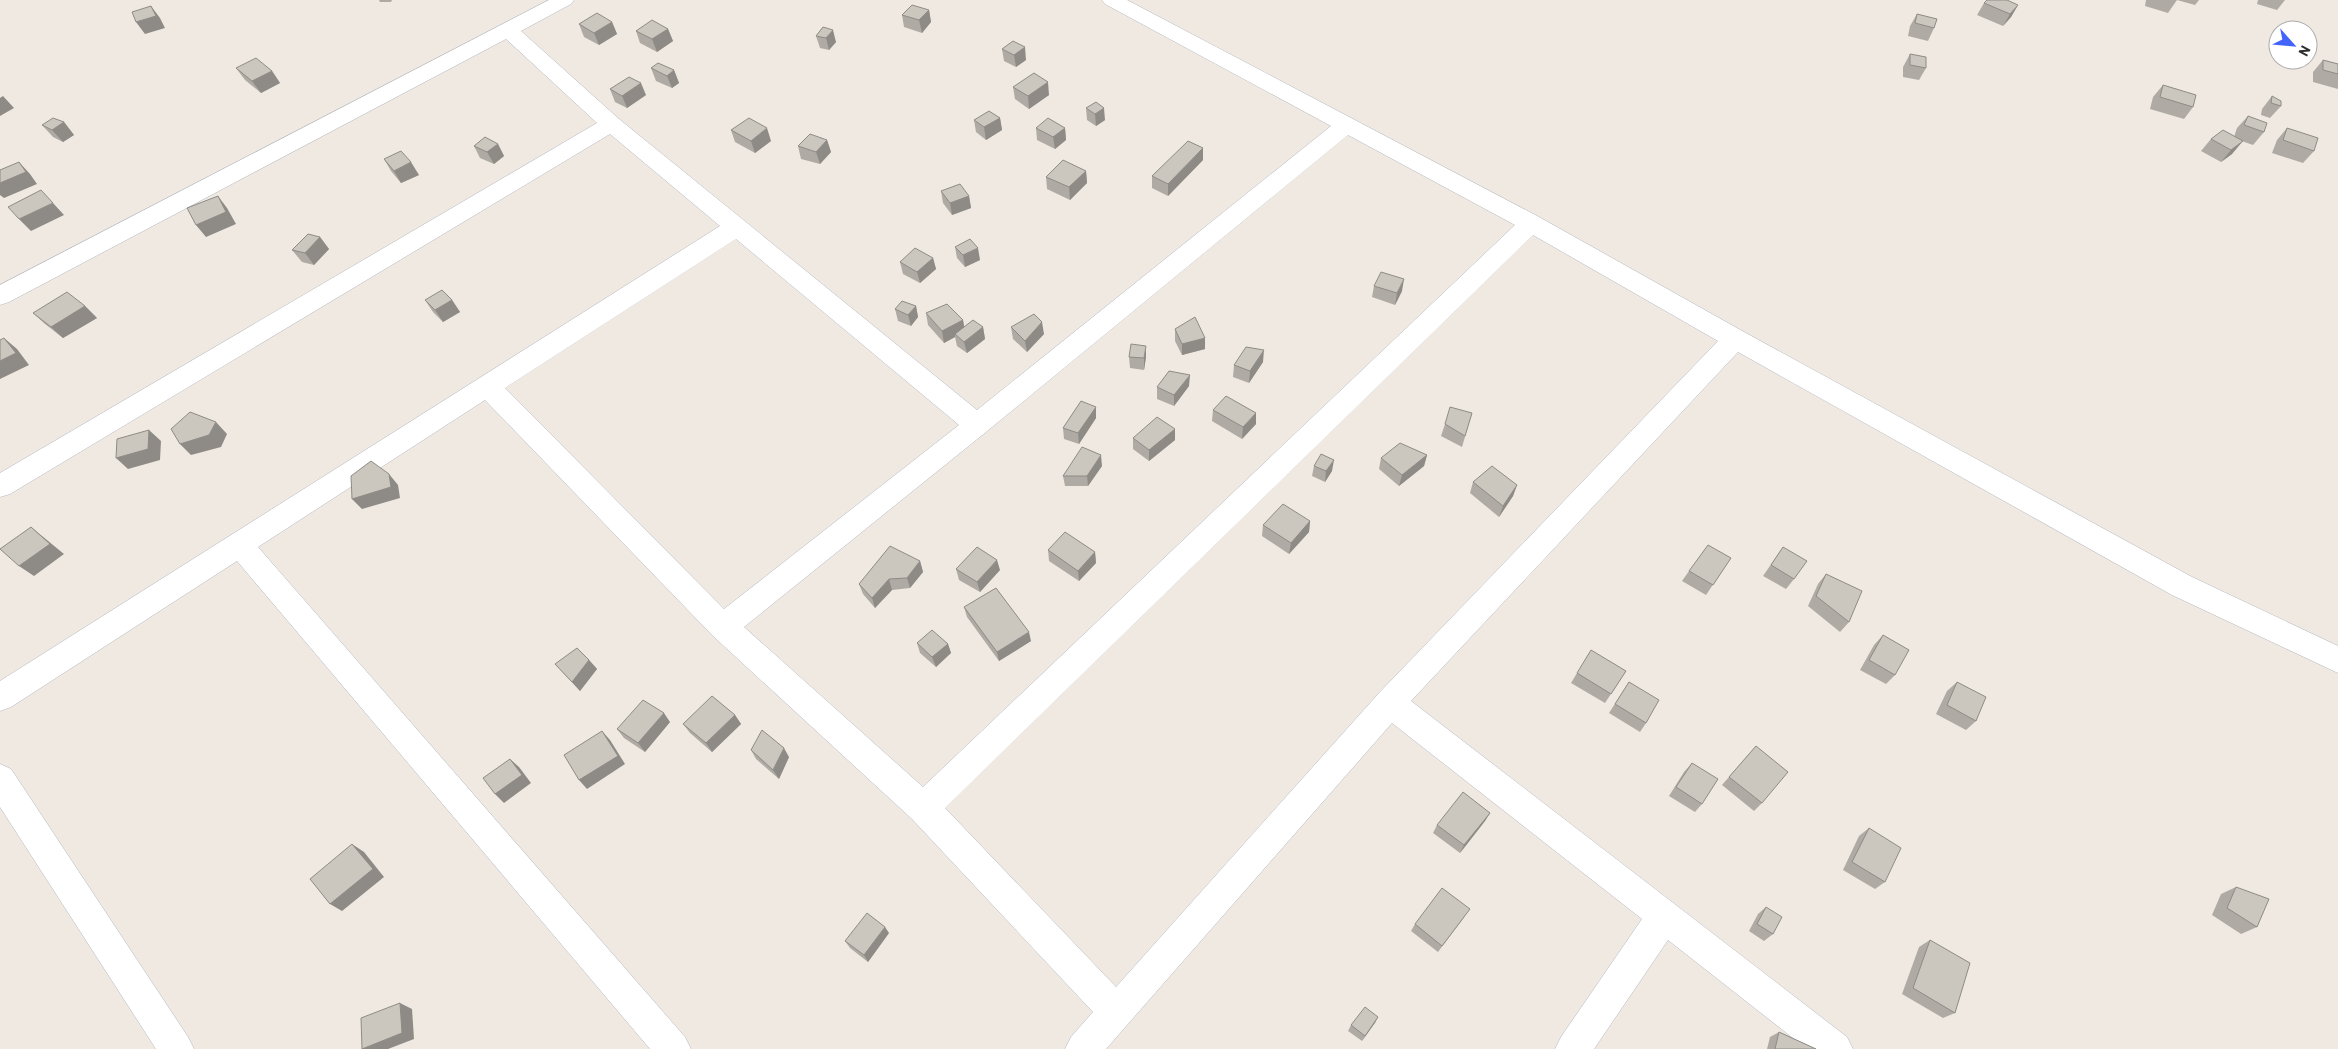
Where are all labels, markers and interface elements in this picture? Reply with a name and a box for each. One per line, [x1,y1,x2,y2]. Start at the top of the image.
north arrow [2268,20,2318,70]
text: N [2295,43,2315,59]

